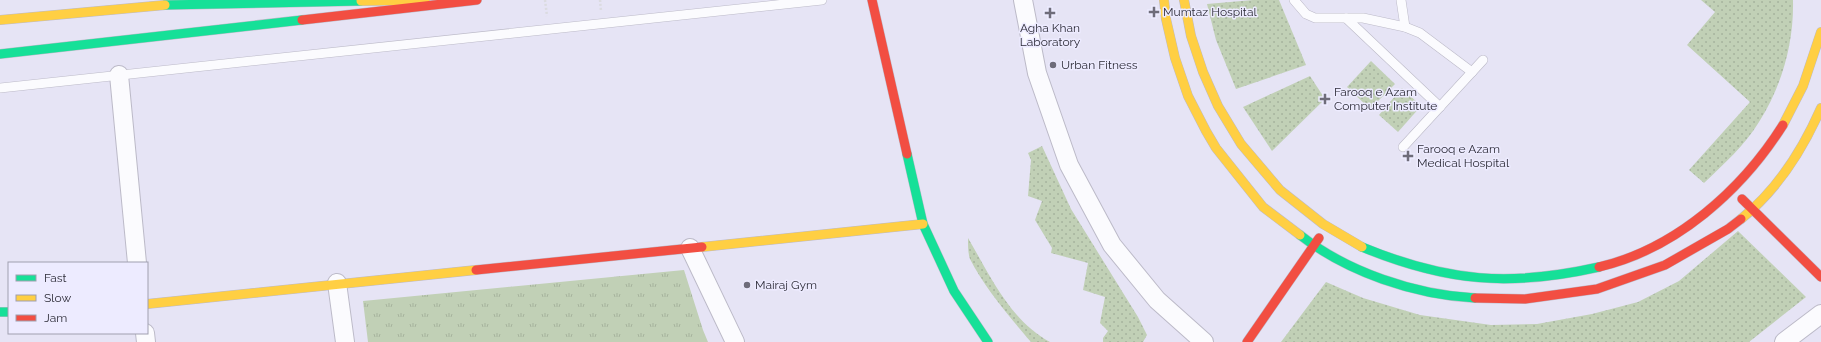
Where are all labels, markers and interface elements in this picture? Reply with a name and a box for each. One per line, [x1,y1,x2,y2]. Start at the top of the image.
place label: Mumtaz Hospital [1163,5,1257,19]
marker: Mumtaz Hospital [1148,6,1160,18]
marker: Agha Khan Laboratory [1044,7,1056,19]
place label: Agha Khan Laboratory [1020,21,1081,49]
place label: Urban Fitness [1061,58,1138,72]
marker: Urban Fitness [1048,60,1058,70]
place label: Farooq e Azam Computer Institute [1334,85,1437,113]
marker: Farooq e Azam Computer Institute [1319,93,1331,105]
place label: Farooq e Azam Medical Hospital [1417,142,1510,170]
marker: Farooq e Azam Medical Hospital [1402,150,1414,162]
legend [8,262,148,334]
text: Fast [44,271,67,285]
place label: Mairaj Gym [755,278,817,292]
marker: Mairaj Gym [742,280,752,290]
text: Slow [44,291,71,305]
text: Jam [44,311,67,325]

